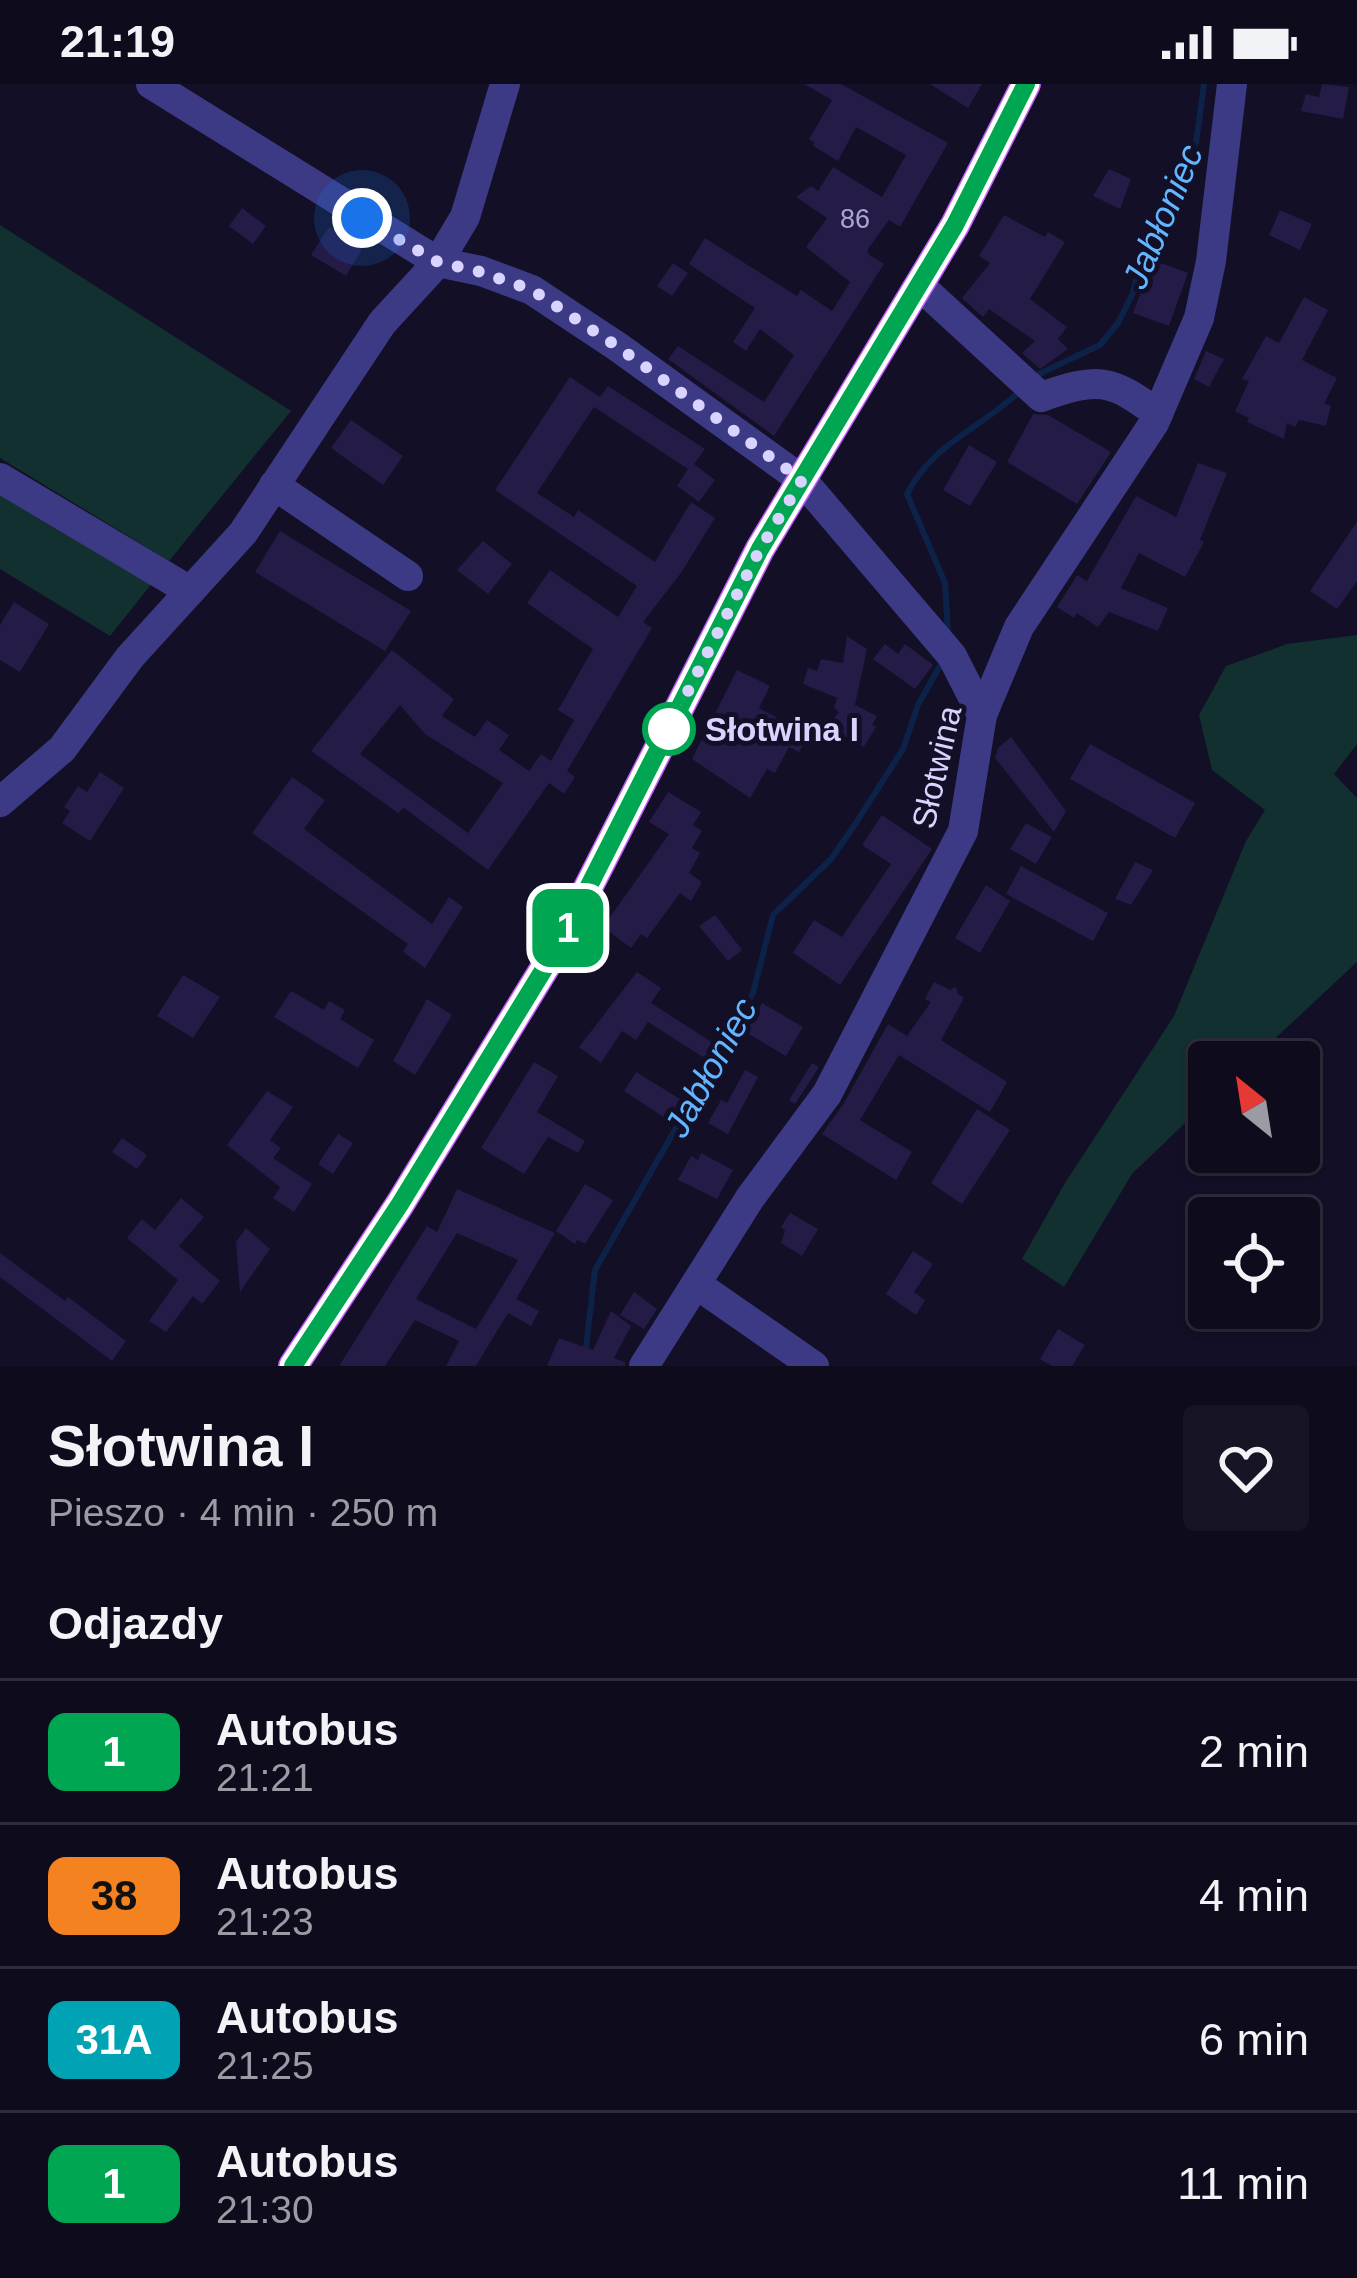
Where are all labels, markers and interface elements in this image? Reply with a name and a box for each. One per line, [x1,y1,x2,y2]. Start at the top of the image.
text: 21:19 [60,16,175,67]
water label: Jabłoniec [1113,138,1211,295]
your location [332,188,392,248]
house number: 86 [840,204,870,234]
street label: Słotwina [904,702,969,832]
marker: Słotwina I [644,704,694,754]
place label: Słotwina I [705,711,859,748]
line badge: 1 [529,889,607,967]
text: 1 [556,904,580,951]
water label: Jabłoniec [655,991,765,1145]
north arrow [1188,1041,1320,1173]
map controls [1188,1041,1320,1329]
button: locate [1188,1197,1320,1329]
button: heart [1183,1405,1309,1531]
text: Słotwina I [48,1414,314,1478]
text: Pieszo · 4 min · 250 m [48,1491,438,1534]
text: Odjazdy [48,1598,223,1649]
text: Autobus [216,1704,398,1755]
text: 2 min [1199,1726,1309,1777]
text: 1 [102,1728,126,1775]
text: 21:21 [216,1756,314,1799]
text: Autobus [216,1848,398,1899]
text: 4 min [1199,1870,1309,1921]
text: 38 [91,1872,137,1919]
text: 21:23 [216,1900,314,1943]
text: Autobus [216,1992,398,2043]
text: 6 min [1199,2014,1309,2065]
text: 31A [75,2016,153,2063]
text: 21:25 [216,2044,314,2087]
text: Autobus [216,2136,398,2187]
text: 11 min [1177,2158,1309,2209]
text: 1 [102,2160,126,2207]
text: 21:30 [216,2188,314,2231]

